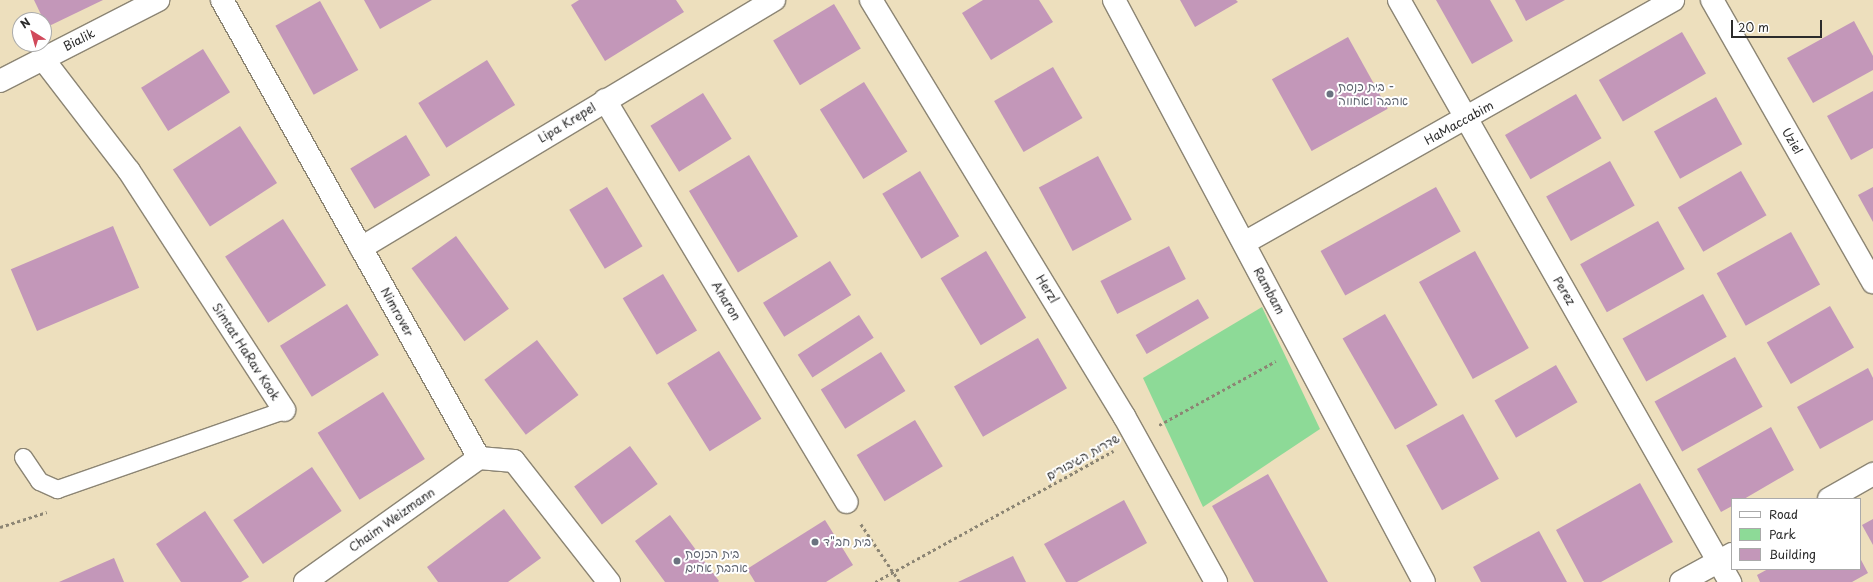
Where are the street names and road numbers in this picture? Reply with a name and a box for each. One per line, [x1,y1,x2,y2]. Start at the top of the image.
street label: Bialik [61,26,97,54]
street label: HaMaccabim [1422,98,1496,148]
street label: Lipa Krepel [535,100,599,146]
street label: Uziel [1779,125,1805,157]
street label: Rambam [1251,265,1287,317]
street label: Herzl [1033,272,1061,306]
street label: Perez [1550,274,1578,308]
street label: Aharon [709,279,743,323]
street label: Nimrover [378,285,416,339]
street label: Simtat HaRav Kook [209,300,283,404]
street label: שדרות הגיבורים [1044,431,1122,483]
street label: Chaim Weizmann [346,485,438,555]

